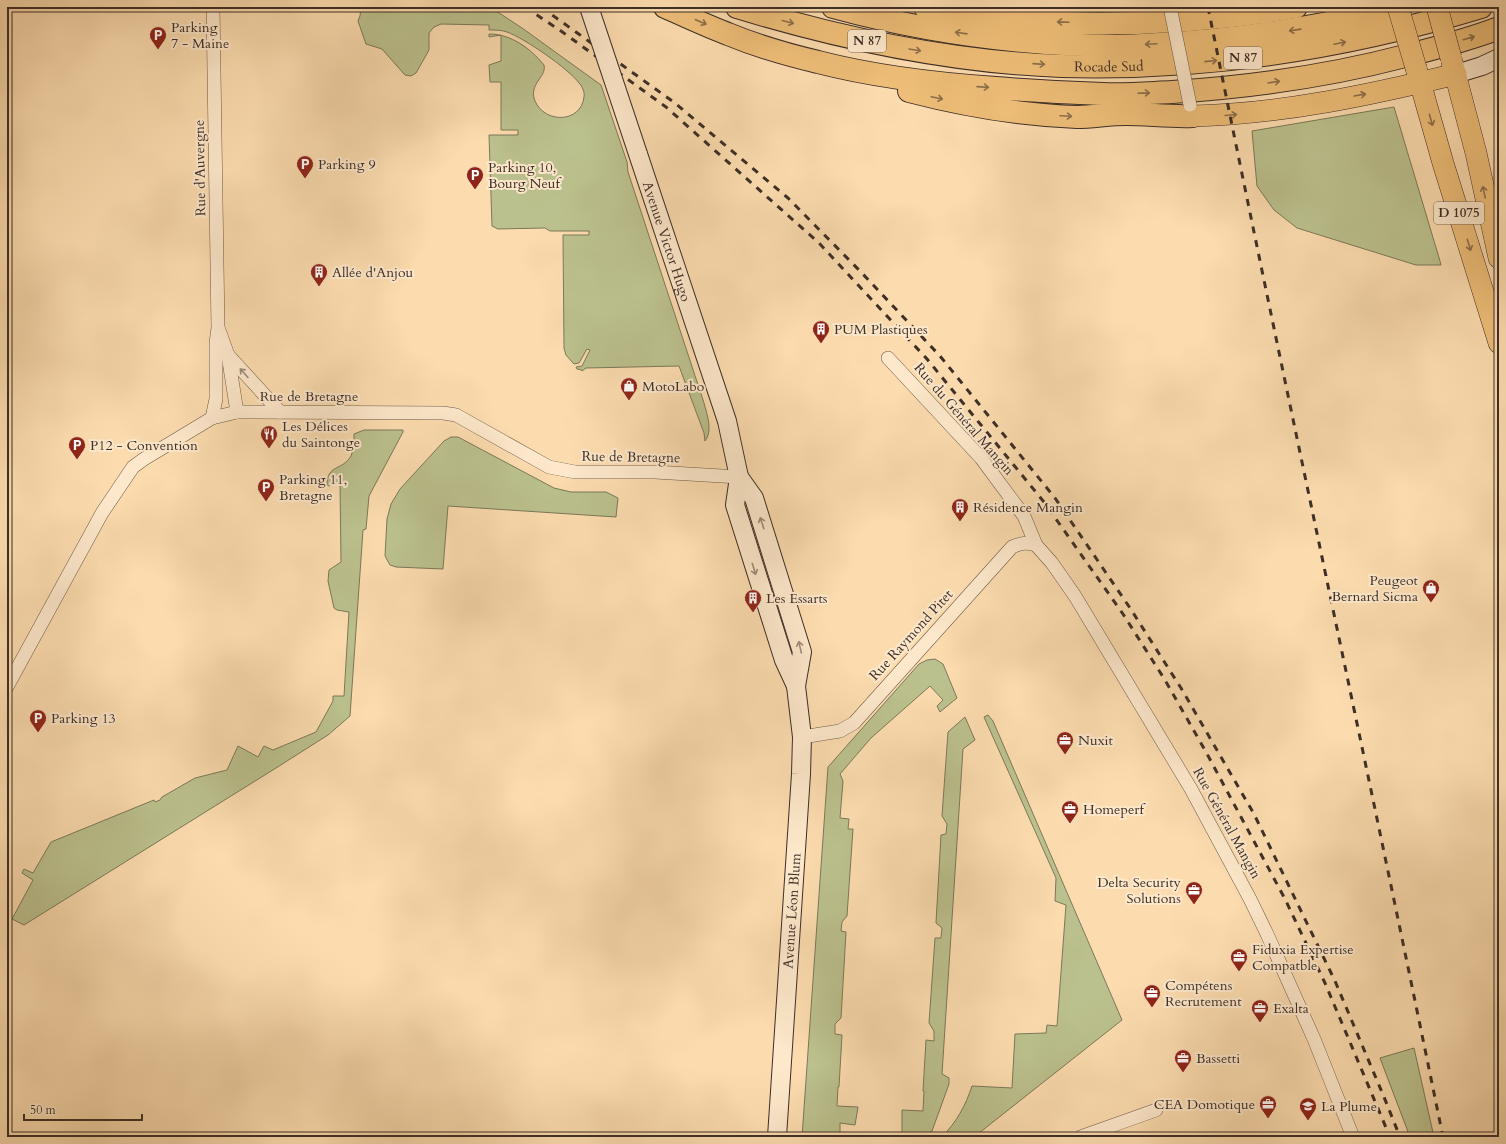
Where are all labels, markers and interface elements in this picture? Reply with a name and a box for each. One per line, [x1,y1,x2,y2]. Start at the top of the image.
place label: Parking 7 - Maine [171,18,229,53]
one-way arrow [1057,18,1070,26]
one-way arrow [695,19,707,27]
one-way arrow [781,19,794,26]
parking icon: Parking 7 - Maine [148,25,168,50]
one-way arrow [1289,26,1302,34]
one-way arrow [955,29,968,37]
road number: N 87 [848,30,886,52]
one-way arrow [1462,34,1475,41]
one-way arrow [1333,38,1346,46]
one-way arrow [1145,41,1158,48]
one-way arrow [908,46,921,54]
road number: N 87 [1224,47,1262,69]
street label: Rocade Sud [1074,56,1144,76]
one-way arrow [1204,58,1217,65]
one-way arrow [1032,61,1045,68]
one-way arrow [1267,78,1280,86]
one-way arrow [976,84,989,91]
one-way arrow [1137,89,1150,97]
one-way arrow [1353,91,1366,99]
one-way arrow [931,94,944,102]
one-way arrow [1225,111,1238,118]
one-way arrow [1059,113,1072,120]
one-way arrow [1428,114,1435,127]
street label: Rue d'Auvergne [190,120,210,216]
parking icon: Parking 9 [295,154,315,179]
place label: Parking 9 [318,155,376,174]
place label: Parking 10, Bourg Neuf [488,158,562,193]
parking icon: Parking 10, Bourg Neuf [465,165,485,190]
street label: Avenue Victor Hugo [638,179,696,304]
one-way arrow [1480,186,1488,199]
road number: D 1075 [1434,202,1484,224]
one-way arrow [1466,238,1473,251]
building icon: Allée d'Anjou [309,262,329,287]
place label: Allée d'Anjou [332,263,414,282]
building icon: PUM Plastiques [811,319,831,344]
place label: PUM Plastiques [834,320,928,339]
street label: Rue du Général Mangin [910,359,1018,479]
one-way arrow [240,368,249,378]
shop icon: MotoLabo [619,376,639,401]
place label: MotoLabo [642,377,705,396]
street label: Rue de Bretagne [260,387,358,406]
place label: Les Délices du Saintonge [282,417,360,452]
restaurant icon: Les Délices du Saintonge [259,424,279,449]
parking icon: P12 - Convention [67,435,87,460]
place label: P12 - Convention [90,436,198,455]
street label: Rue de Bretagne [581,447,681,467]
place label: Parking 11, Bretagne [279,470,347,505]
parking icon: Parking 11, Bretagne [256,477,276,502]
building icon: Résidence Mangin [950,497,970,522]
place label: Résidence Mangin [973,498,1083,517]
one-way arrow [758,517,765,530]
one-way arrow [751,562,759,574]
place label: Peugeot Bernard Sicma [1331,571,1419,606]
shop icon: Peugeot Bernard Sicma [1421,578,1441,603]
street label: Rue Raymond Pitet [865,585,957,685]
building icon: Les Essarts [743,588,763,613]
place label: Les Essarts [766,589,828,608]
one-way arrow [795,641,803,654]
parking icon: Parking 13 [28,708,48,733]
place label: Parking 13 [51,709,116,728]
office icon: Nuxit [1055,730,1075,755]
place label: Nuxit [1078,731,1114,750]
street label: Rue Général Mangin [1188,764,1266,882]
office icon: Homeperf [1060,799,1080,824]
place label: Homeperf [1083,800,1146,819]
street label: Avenue Léon Blum [778,852,806,969]
place label: Delta Security Solutions [1097,873,1182,908]
office icon: Delta Security Solutions [1184,880,1204,905]
place label: Fiduxia Expertise Compatble [1252,940,1354,975]
office icon: Fiduxia Expertise Compatble [1229,947,1249,972]
place label: Compétens Recrutement [1165,976,1242,1011]
office icon: Compétens Recrutement [1142,983,1162,1008]
office icon: Exalta [1250,998,1270,1023]
place label: Exalta [1273,999,1309,1018]
office icon: Bassetti [1173,1048,1193,1073]
place label: Bassetti [1196,1049,1240,1068]
office icon: CEA Domotique [1258,1094,1278,1119]
place label: CEA Domotique [1154,1095,1255,1114]
scale bar [24,1096,142,1122]
school or university icon: La Plume [1298,1096,1318,1121]
place label: La Plume [1321,1097,1377,1116]
text: 50 m [30,1102,57,1118]

